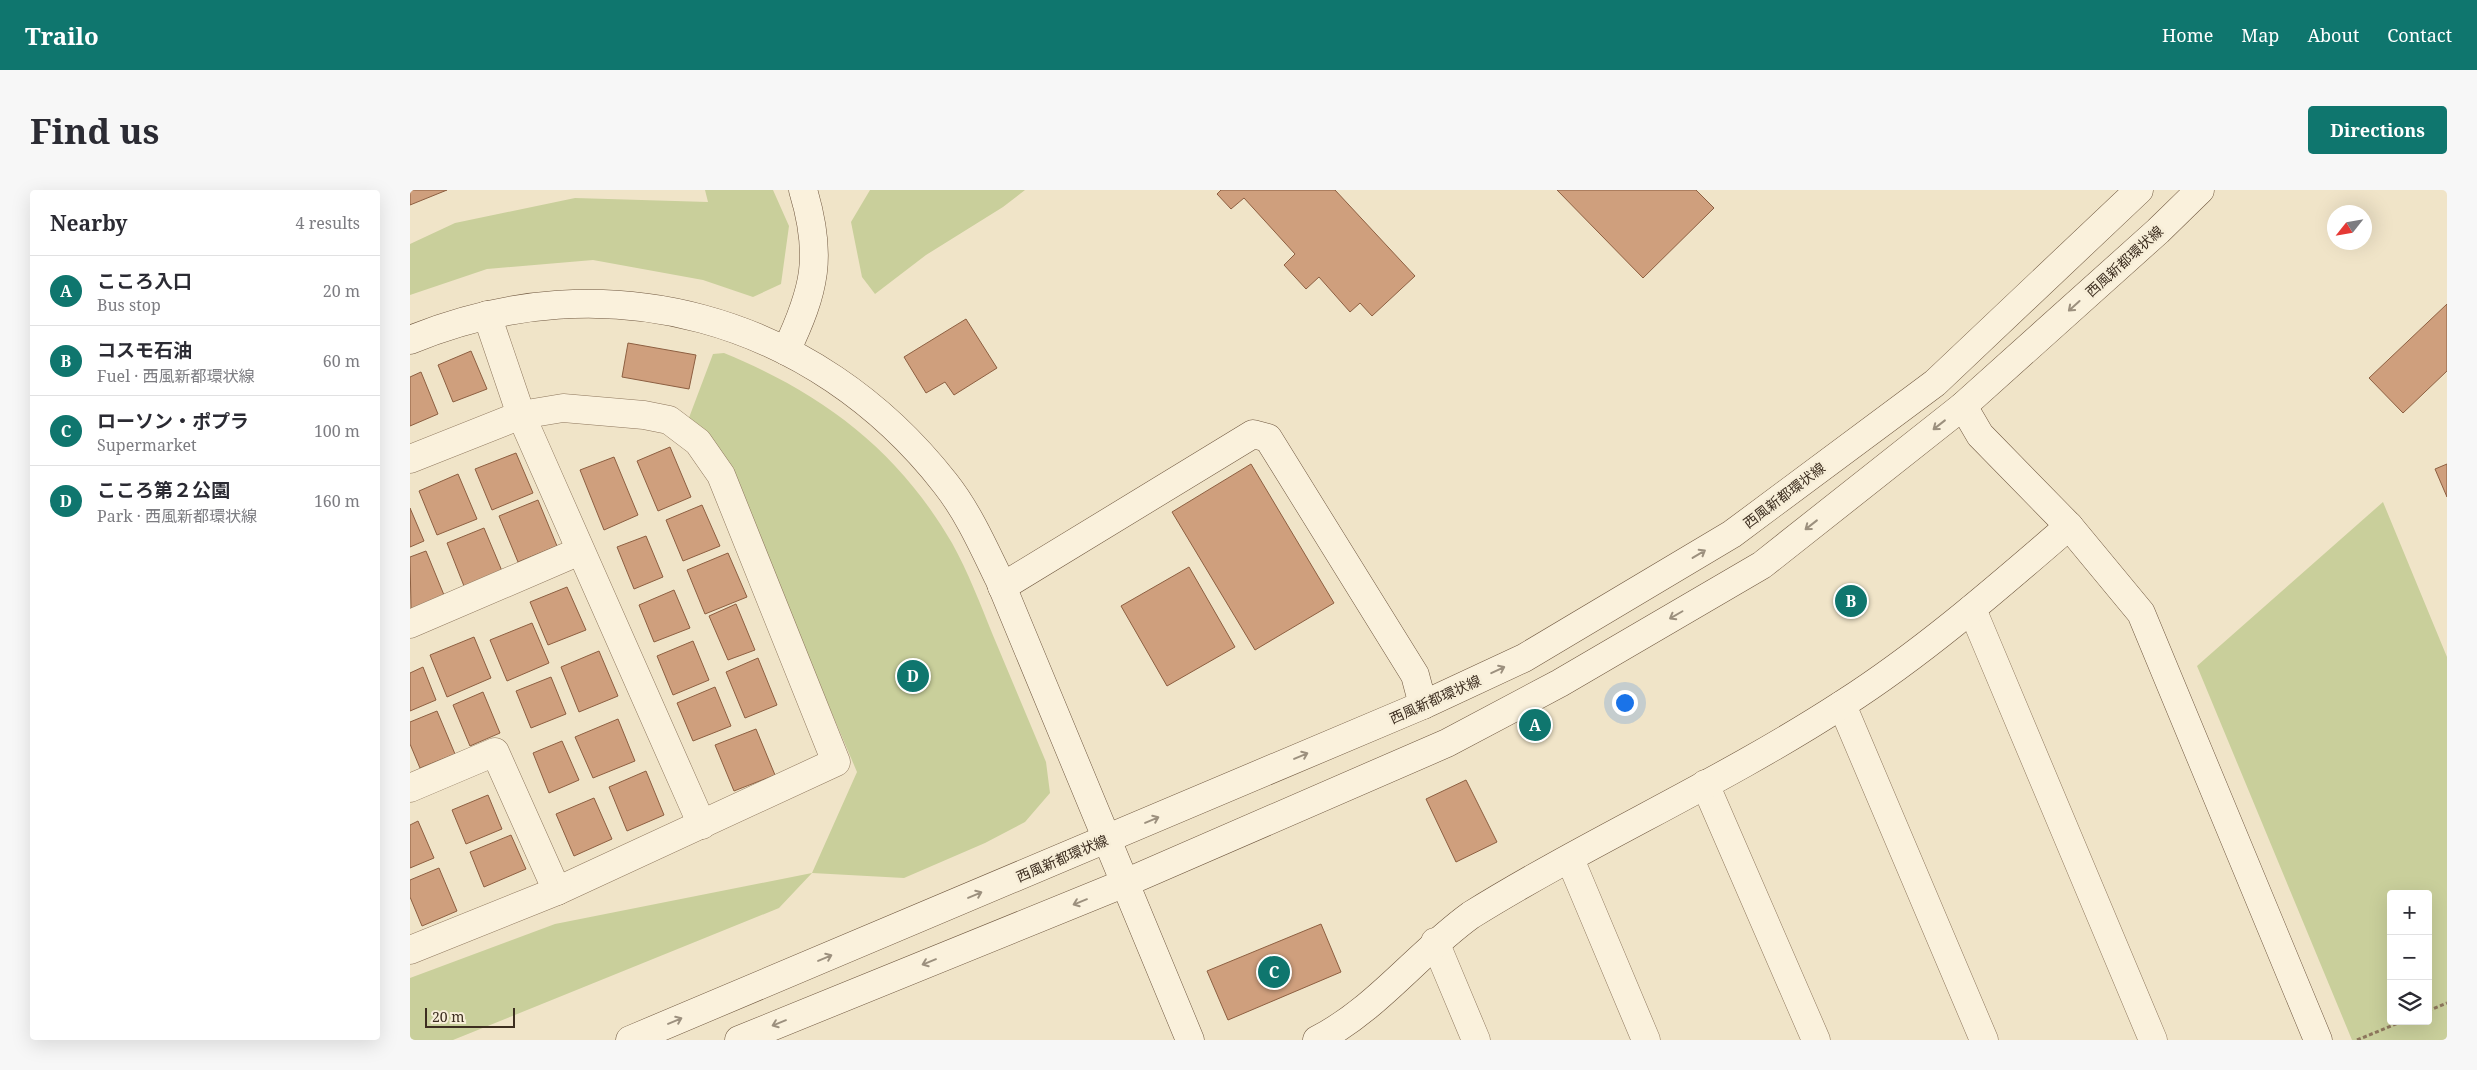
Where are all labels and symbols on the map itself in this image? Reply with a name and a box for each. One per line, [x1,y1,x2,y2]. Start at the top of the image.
north arrow [2327,205,2372,250]
street label: 西風新都環状線 [2081,221,2167,301]
one-way arrow [2068,300,2081,312]
one-way arrow [1933,419,1946,430]
street label: 西風新都環状線 [1739,458,1829,532]
one-way arrow [1805,520,1818,531]
one-way arrow [1692,548,1706,558]
pin: B [1835,582,1867,620]
one-way arrow [1670,610,1684,620]
pin: D [897,657,929,695]
one-way arrow [1490,665,1505,674]
street label: 西風新都環状線 [1386,670,1484,728]
your location [1612,690,1638,716]
pin: A [1519,706,1551,744]
one-way arrow [1294,751,1309,760]
one-way arrow [1144,815,1159,824]
street label: 西風新都環状線 [1013,830,1111,886]
one-way arrow [967,890,982,899]
one-way arrow [1073,897,1088,907]
one-way arrow [817,953,832,963]
pin: C [1258,953,1290,991]
one-way arrow [922,958,937,968]
scale bar [425,1005,515,1028]
one-way arrow [667,1016,682,1026]
one-way arrow [771,1020,786,1029]

